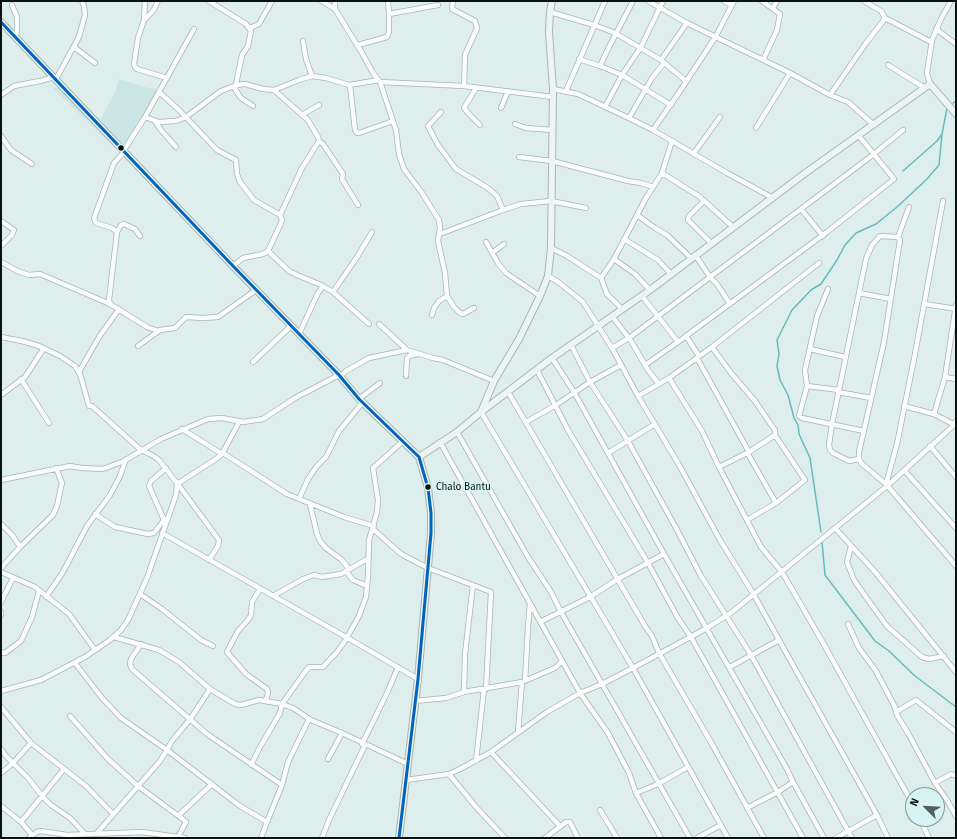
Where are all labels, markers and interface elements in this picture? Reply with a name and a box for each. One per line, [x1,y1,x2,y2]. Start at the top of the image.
unlabelled marker [116,143,126,153]
place label: Chalo Bantu [436,481,491,493]
marker: Chalo Bantu [423,482,433,492]
north arrow [905,787,945,827]
text: N [907,796,922,808]

